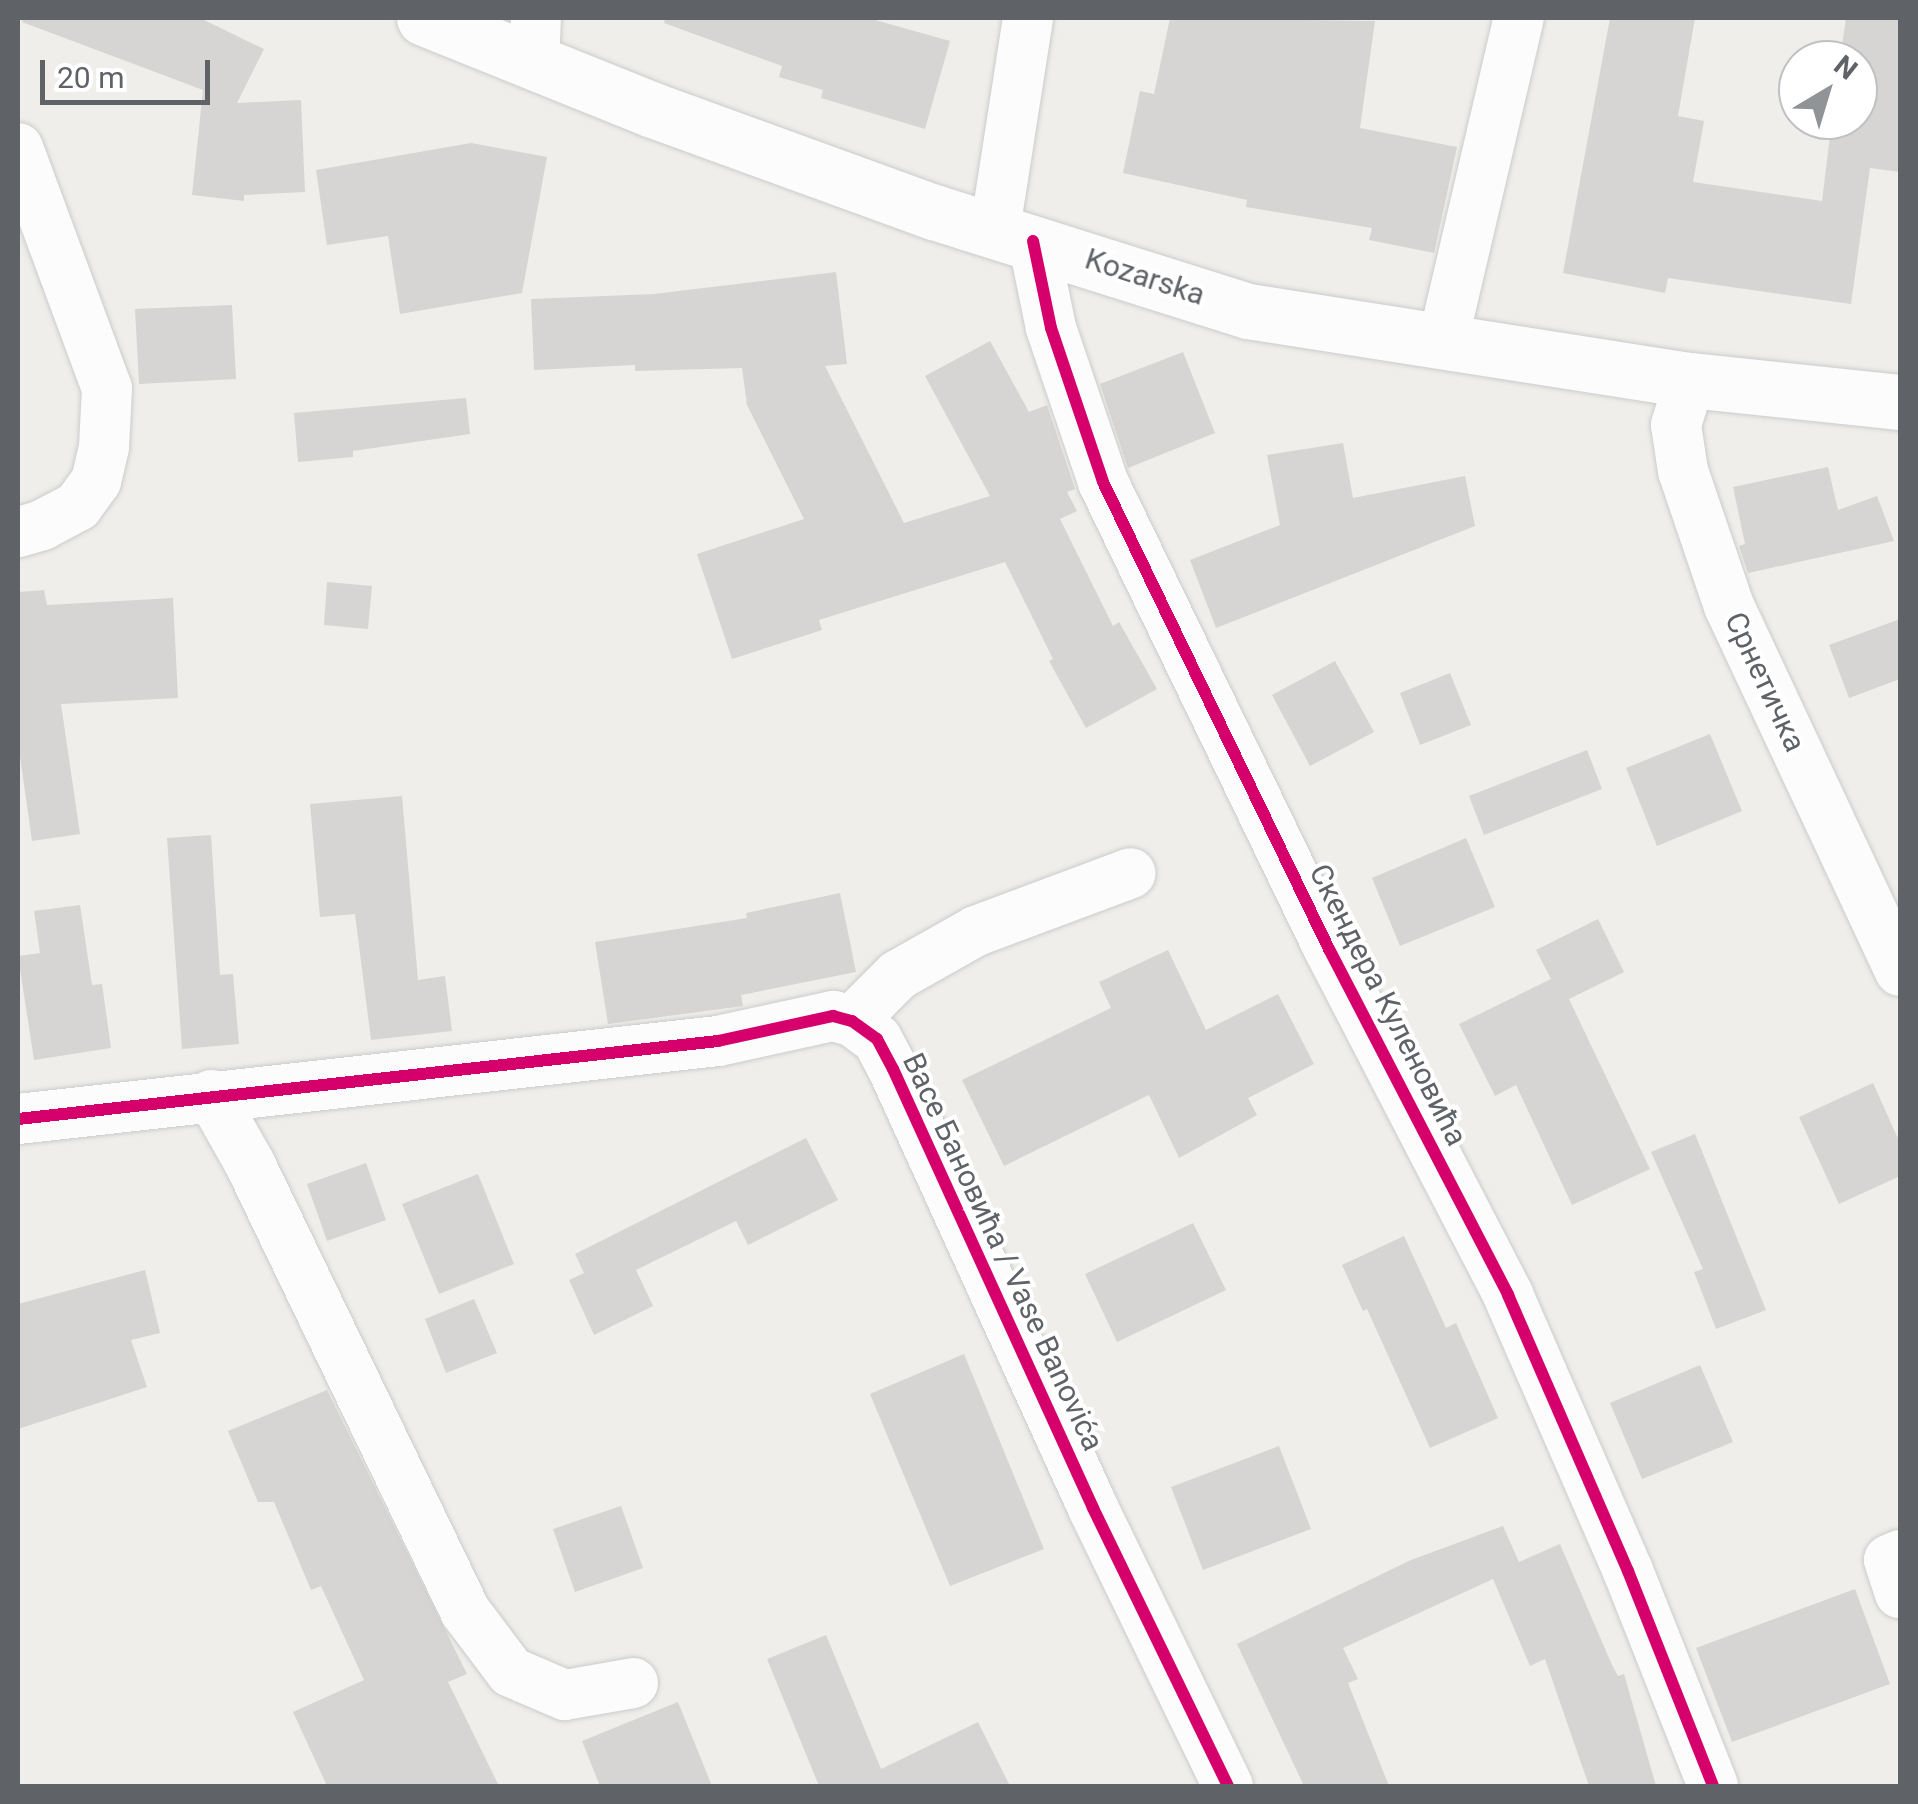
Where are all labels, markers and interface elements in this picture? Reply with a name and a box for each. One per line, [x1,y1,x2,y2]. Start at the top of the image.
scale bar [45,40,215,102]
north arrow [1778,40,1878,140]
text: N [1828,48,1863,87]
text: 20 m [57,60,124,95]
street label: Kozarska [1081,241,1209,313]
street label: Срнетичка [1717,606,1813,758]
street label: Скендера Куленовића [1301,858,1475,1152]
street label: Васе Бановића / Vase Banovića [895,1047,1111,1457]

